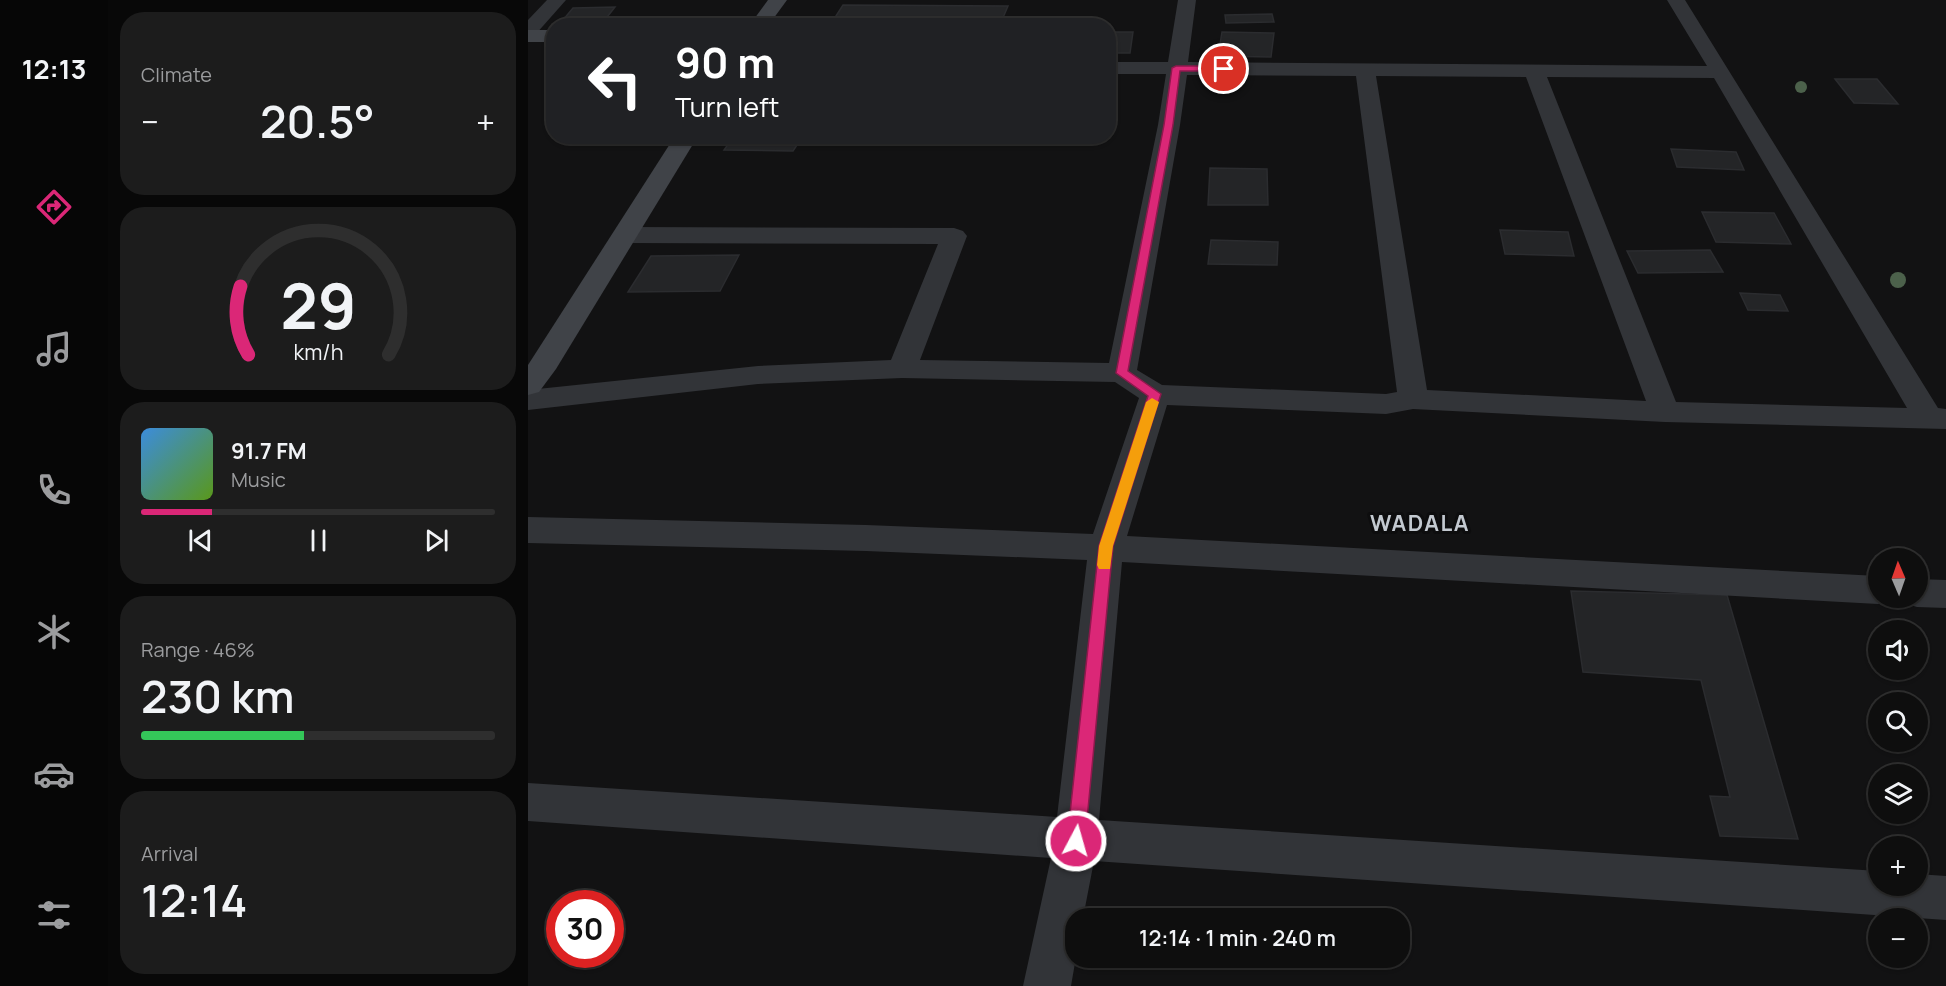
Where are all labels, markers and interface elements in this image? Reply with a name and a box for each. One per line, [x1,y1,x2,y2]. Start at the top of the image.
text: 90 m [675,33,775,91]
icon: left [576,42,654,120]
pin [1198,43,1249,94]
text: 12:13 [22,50,86,87]
icon: arrive [1207,52,1240,85]
text: Climate [141,61,212,88]
text: Turn left [675,88,779,125]
text: 20.5° [260,90,375,152]
text: − [141,99,159,144]
text: + [476,99,495,144]
icon: directions [33,186,75,228]
text: 29 [280,262,356,348]
icon: music [33,328,75,370]
text: km/h [293,338,343,367]
text: 91.7 FM [231,436,307,466]
text: Music [231,466,286,493]
icon: phone [33,469,75,511]
district label: WADALA [1370,508,1470,538]
icon: previous [184,524,217,557]
icon: pause [302,524,335,557]
icon: next [420,524,453,557]
north arrow [1868,548,1928,608]
map controls [1868,548,1928,968]
icon: climate [33,611,75,653]
button: sound [1868,620,1928,680]
text: Range · 46% [141,636,255,663]
text: 230 km [141,665,294,727]
button: search [1868,692,1928,752]
icon: car [33,753,75,795]
button: layers [1868,764,1928,824]
position arrow [1044,809,1108,873]
button: + [1868,836,1928,896]
text: Arrival [141,840,198,867]
text: 12:14 [141,869,247,931]
speed limit sign: 30 [546,890,624,968]
icon: filters [33,894,75,936]
button: − [1868,908,1928,968]
text: 12:14 · 1 min · 240 m [1139,923,1336,953]

